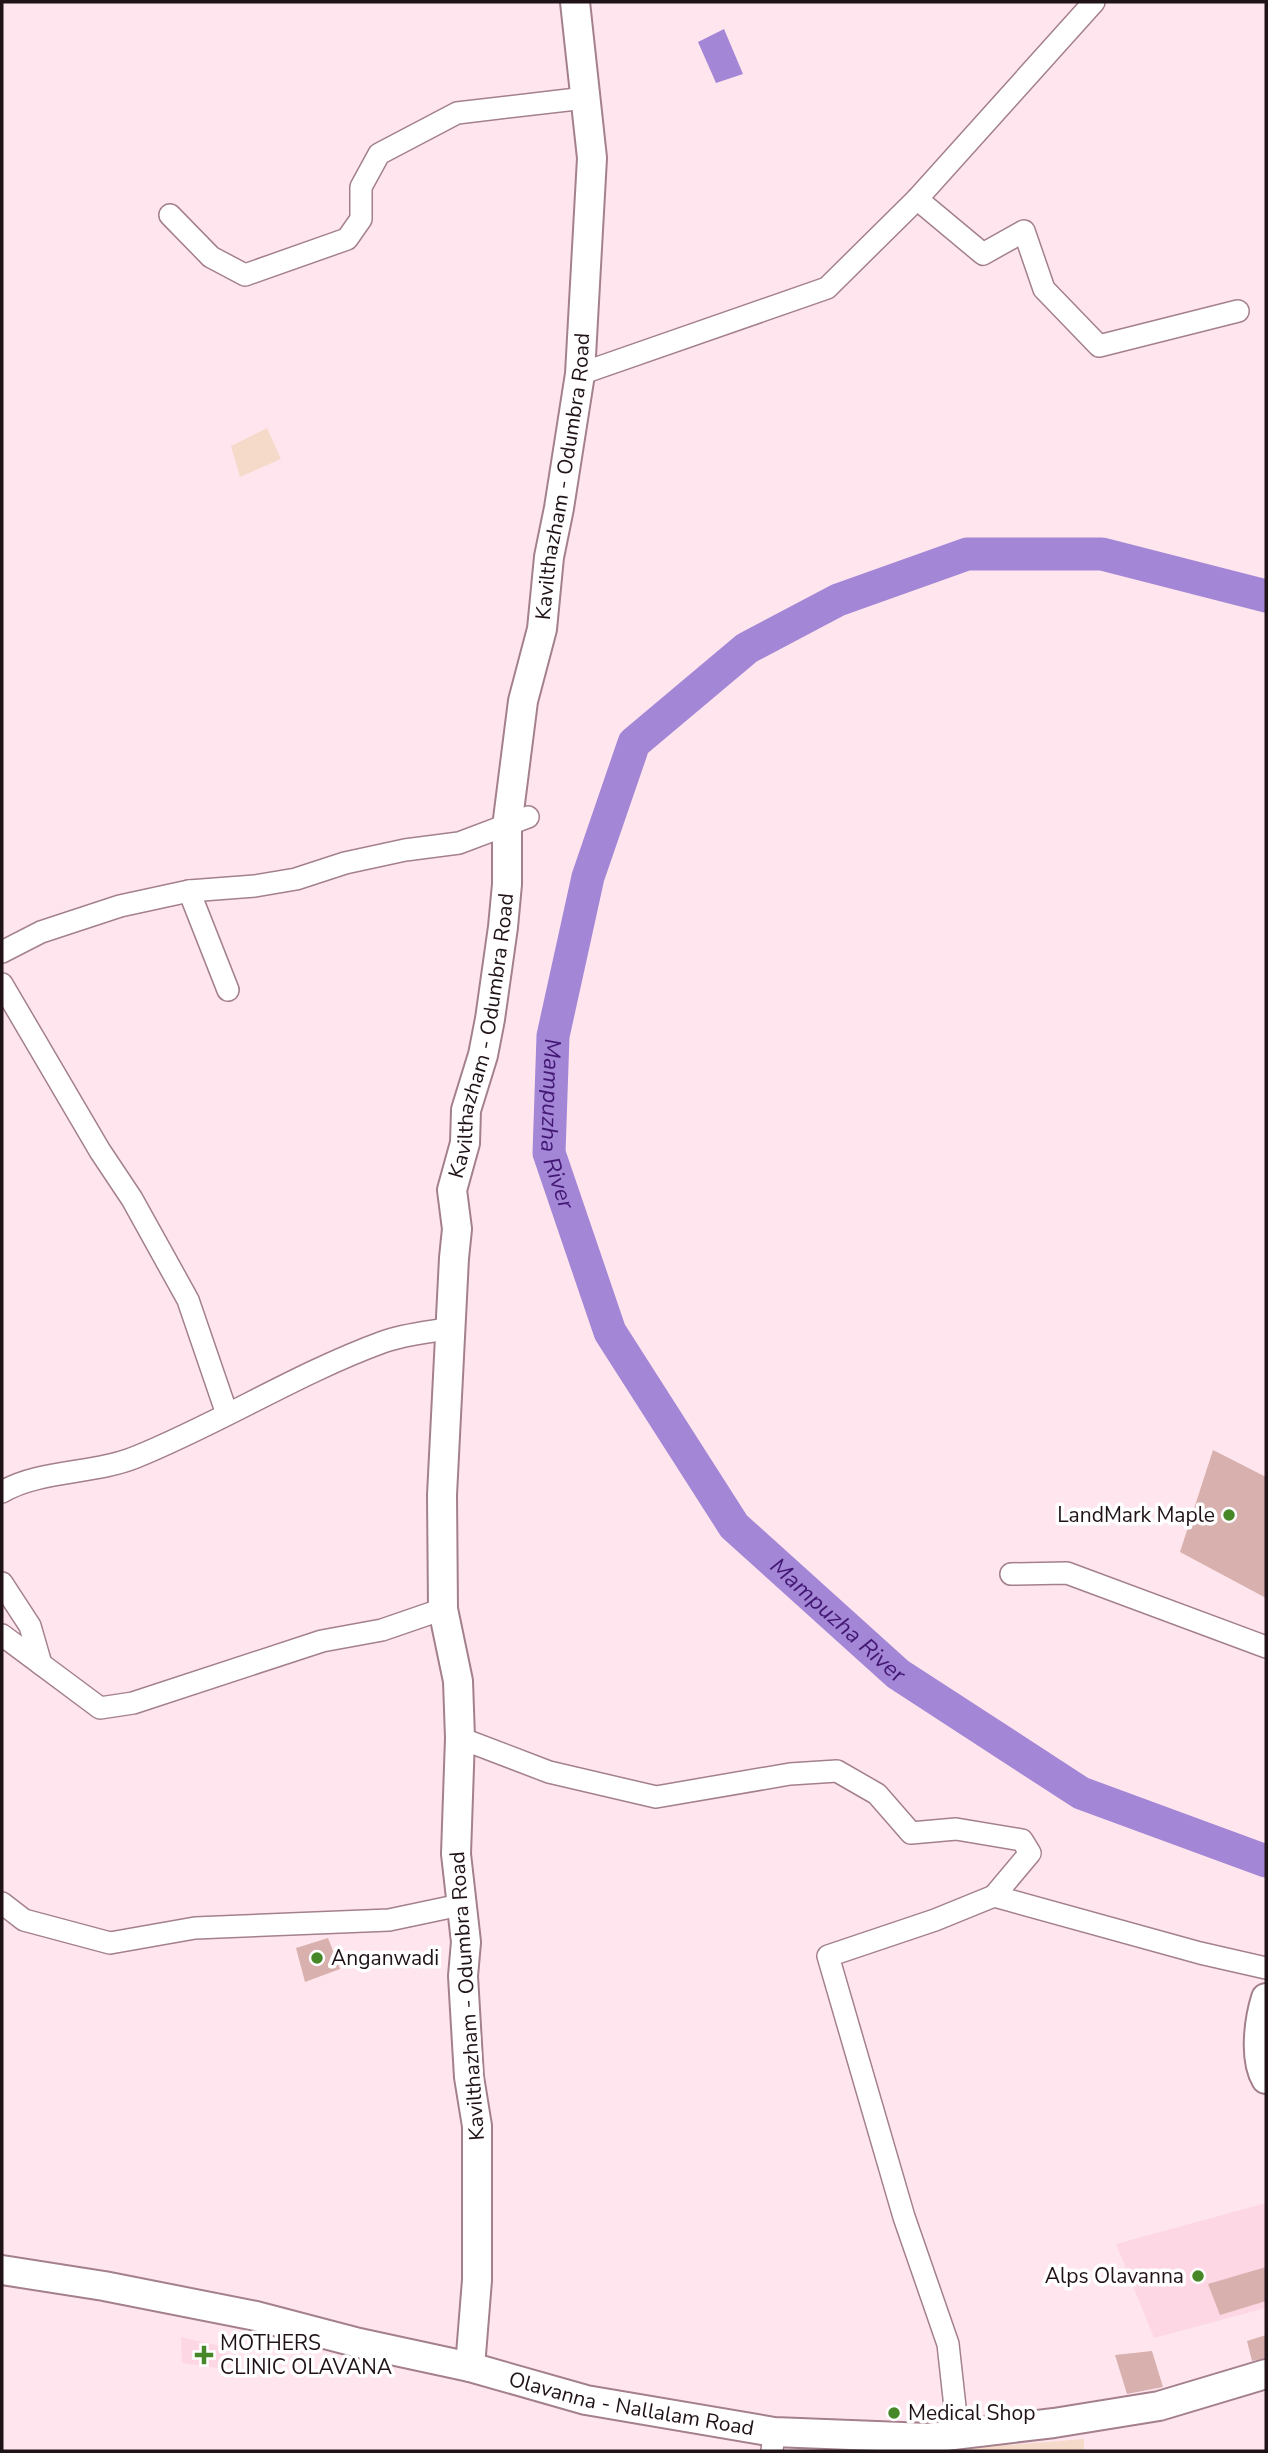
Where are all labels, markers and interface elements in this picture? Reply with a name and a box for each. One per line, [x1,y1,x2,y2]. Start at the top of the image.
street label: Kavilthazham - Odumbra Road [529,332,596,621]
street label: Kavilthazham - Odumbra Road [442,892,520,1181]
water label: Mampuzha River [534,1038,583,1214]
place label: LandMark Maple [1057,1501,1215,1529]
marker: LandMark Maple [1221,1507,1237,1523]
water label: Mampuzha River [764,1551,912,1691]
street label: Kavilthazham - Odumbra Road [443,1850,491,2142]
place label: Anganwadi [331,1944,439,1972]
marker: Anganwadi [309,1950,325,1966]
place label: Alps Olavanna [1045,2262,1184,2290]
marker: Alps Olavanna [1190,2268,1206,2284]
place label: MOTHERS CLINIC OLAVANA [220,2329,392,2381]
marker: MOTHERS CLINIC OLAVANA [194,2345,214,2365]
street label: Olavanna - Nallalam Road [506,2365,756,2442]
place label: Medical Shop [908,2399,1035,2427]
marker: Medical Shop [886,2405,902,2421]

